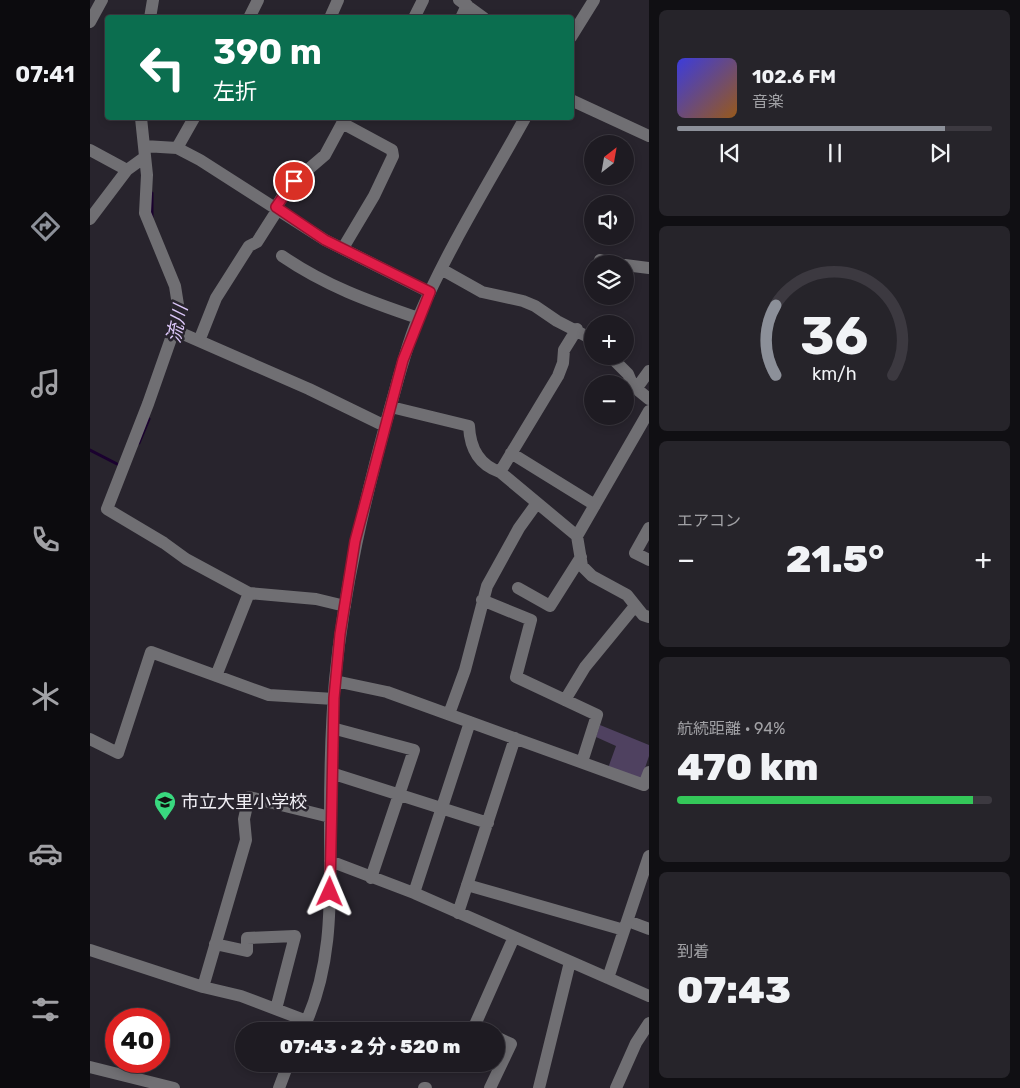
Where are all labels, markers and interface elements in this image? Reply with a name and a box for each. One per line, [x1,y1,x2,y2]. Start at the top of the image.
text: 390 m [213,31,322,73]
icon: left [130,35,195,100]
text: 07:41 [15,61,75,88]
text: 102.6 FM [752,65,836,88]
text: 左折 [213,78,257,105]
text: 音楽 [752,92,784,111]
north arrow [584,135,634,185]
map controls [584,135,634,425]
icon: previous [716,139,744,167]
icon: pause [821,139,849,167]
icon: next [926,139,954,167]
pin [273,160,315,202]
icon: arrive [280,167,308,195]
button: sound [584,195,634,245]
icon: directions [28,209,63,244]
button: layers [584,255,634,305]
water label: 流川 [162,301,193,345]
text: 36 [800,305,869,367]
button: + [584,315,634,365]
text: km/h [812,363,857,384]
icon: music [28,366,63,401]
button: − [584,375,634,425]
text: エアコン [677,511,741,530]
icon: phone [28,522,63,557]
text: 21.5° [786,536,884,582]
text: − [677,543,695,576]
text: + [975,543,992,576]
icon: climate [28,679,63,714]
text: 航続距離 · 94% [677,719,786,738]
text: 470 km [677,744,818,790]
school or university icon: 市立大里小学校 [153,790,177,821]
place label: 市立大里小学校 [181,791,307,813]
icon: car [28,836,63,871]
position arrow [303,865,355,917]
text: 到着 [677,942,709,961]
text: 07:43 [677,967,791,1013]
icon: filters [28,992,63,1027]
speed limit sign: 40 [105,1008,170,1073]
text: 07:43 · 2 分 · 520 m [280,1035,460,1058]

